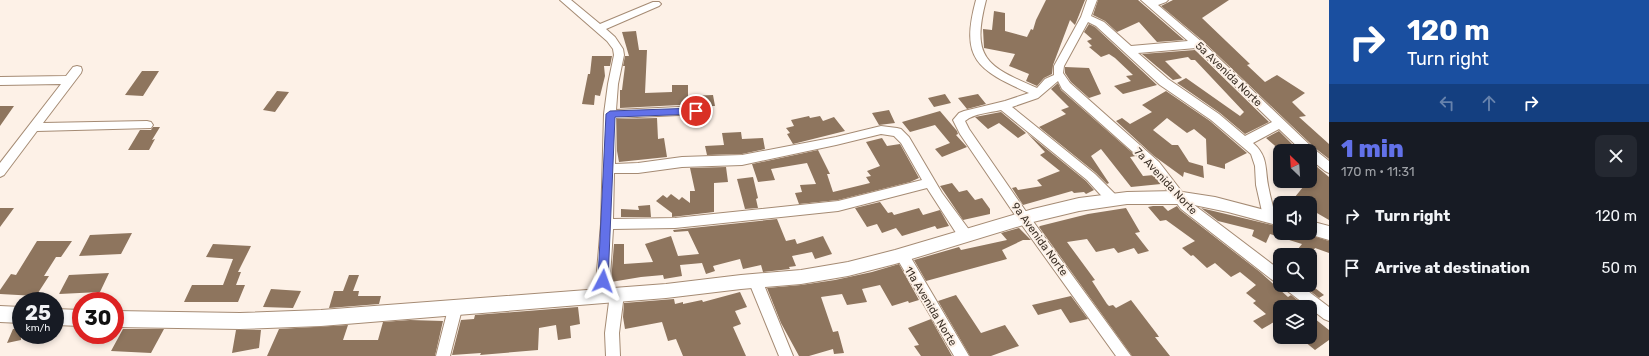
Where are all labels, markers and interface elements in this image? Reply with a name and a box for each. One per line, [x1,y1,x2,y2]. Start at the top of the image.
text: 120 m [1407,14,1490,47]
icon: right [1341,16,1393,68]
street label: 5a Avenida Norte [1193,39,1265,109]
text: Turn right [1407,48,1489,70]
icon: left [1436,92,1458,114]
icon: ahead [1478,92,1500,114]
icon: right [1520,92,1542,114]
pin [679,94,713,128]
icon: arrive [685,100,707,122]
text: 1 min [1341,135,1404,163]
button: close [1595,135,1637,177]
north arrow [1273,144,1317,188]
map controls [1273,144,1317,344]
street label: 7a Avenida Norte [1131,145,1200,217]
text: 170 m · 11:31 [1341,164,1415,179]
button: sound [1273,196,1317,240]
street label: 9a Avenida Norte [1009,200,1071,278]
icon: right [1341,205,1363,227]
text: Turn right [1375,207,1450,225]
text: 120 m [1595,207,1637,225]
button: search [1273,248,1317,292]
icon: arrive [1341,257,1363,279]
text: Arrive at destination [1375,259,1530,277]
text: 50 m [1602,259,1637,277]
position arrow [582,260,624,302]
street label: 11a Avenida Norte [902,264,959,348]
speed limit sign: 30 [72,292,124,344]
button: layers [1273,300,1317,344]
text: 25 [25,301,51,325]
text: km/h [26,322,50,334]

